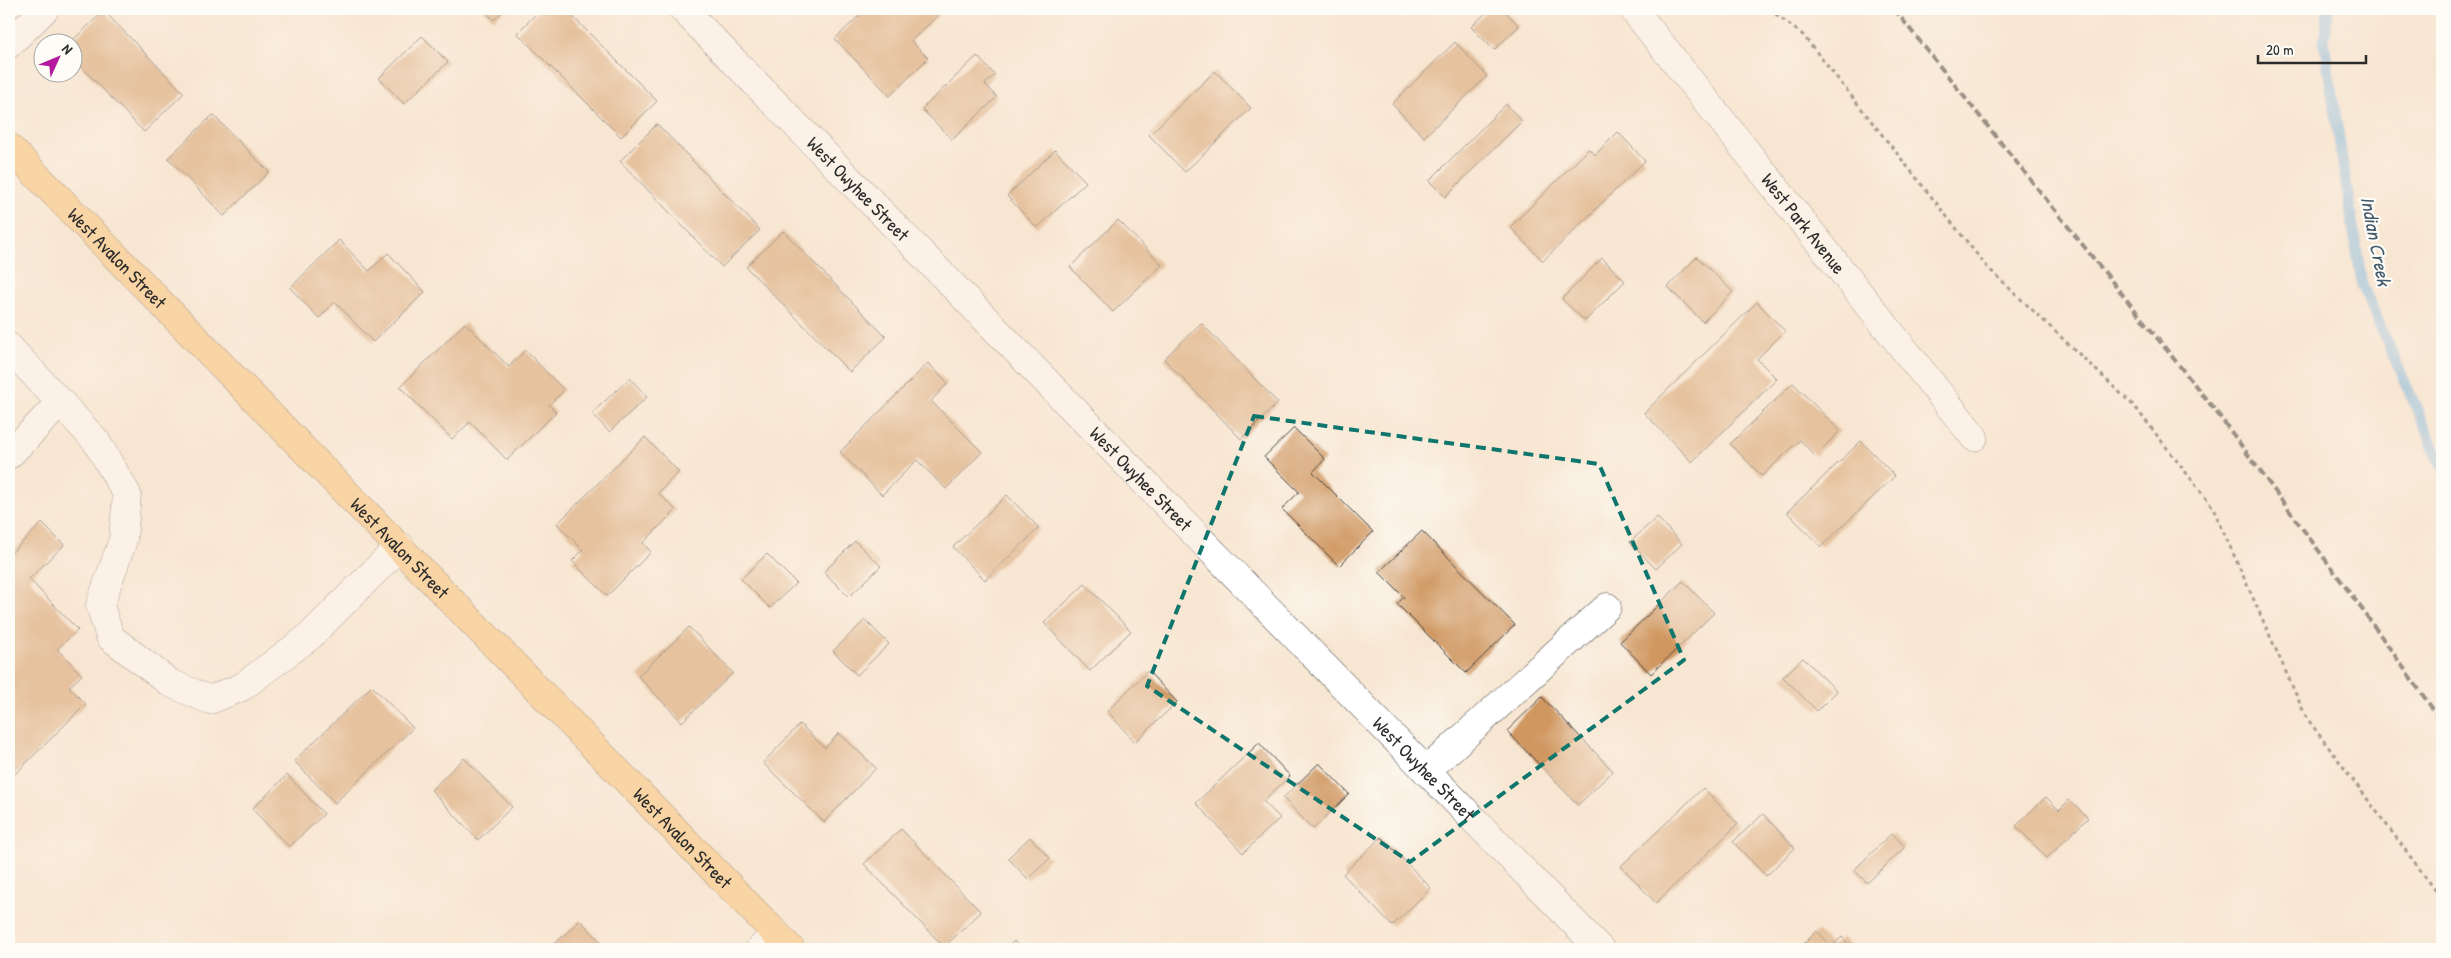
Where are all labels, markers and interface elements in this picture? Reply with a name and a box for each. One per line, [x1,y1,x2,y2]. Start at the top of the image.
north arrow [32,32,82,82]
scale bar [2258,32,2366,64]
text: N [58,39,78,58]
text: 20 m [2266,39,2293,60]
street label: West Owyhee Street [801,131,916,247]
street label: West Park Avenue [1756,168,1852,279]
water label: Indian Creek [2355,194,2399,290]
street label: West Avalon Street [62,202,173,315]
street label: West Owyhee Street [1084,421,1198,537]
street label: West Avalon Street [345,492,456,605]
street label: West Owyhee Street [1367,710,1481,827]
street label: West Avalon Street [627,782,738,895]

